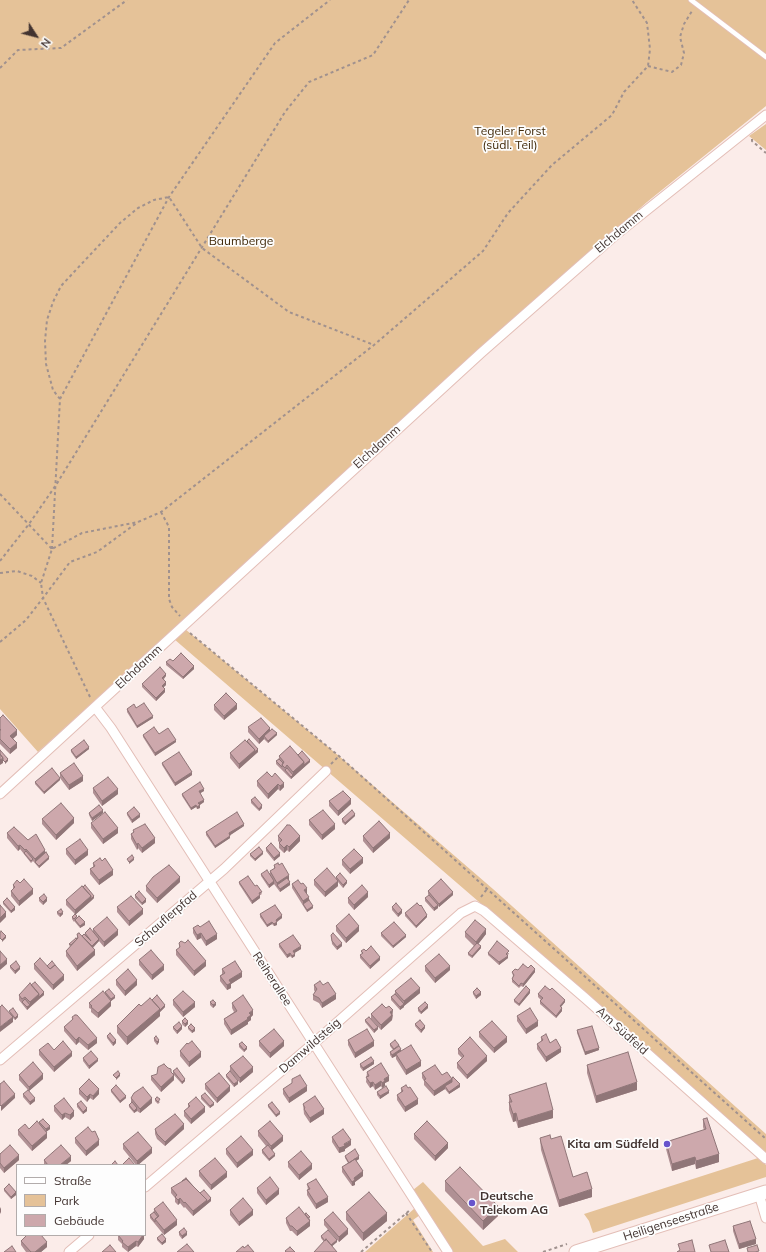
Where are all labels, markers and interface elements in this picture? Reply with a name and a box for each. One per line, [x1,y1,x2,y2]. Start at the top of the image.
north arrow [16,16,56,56]
text: N [38,36,54,51]
park label: Tegeler Forst (südl. Teil) [474,124,546,152]
street label: Elchdamm [592,208,646,256]
park label: Baumberge [209,234,273,248]
street label: Elchdamm [350,422,404,472]
street label: Elchdamm [113,642,165,692]
street label: Schauflerpfad [132,888,200,950]
street label: Reiherallee [249,949,295,1009]
street label: Am Südfeld [593,1004,651,1058]
street label: Damwildsteig [276,1015,344,1077]
place label: Kita am Südfeld [567,1137,659,1151]
marker: Kita am Südfeld [662,1139,672,1149]
legend [16,1164,146,1236]
text: Straße [54,1173,91,1188]
place label: Deutsche Telekom AG [480,1189,548,1217]
text: Park [54,1193,79,1208]
marker: Deutsche Telekom AG [467,1198,477,1208]
street label: Heiligenseestraße [621,1200,721,1244]
text: Gebäude [54,1213,104,1228]

